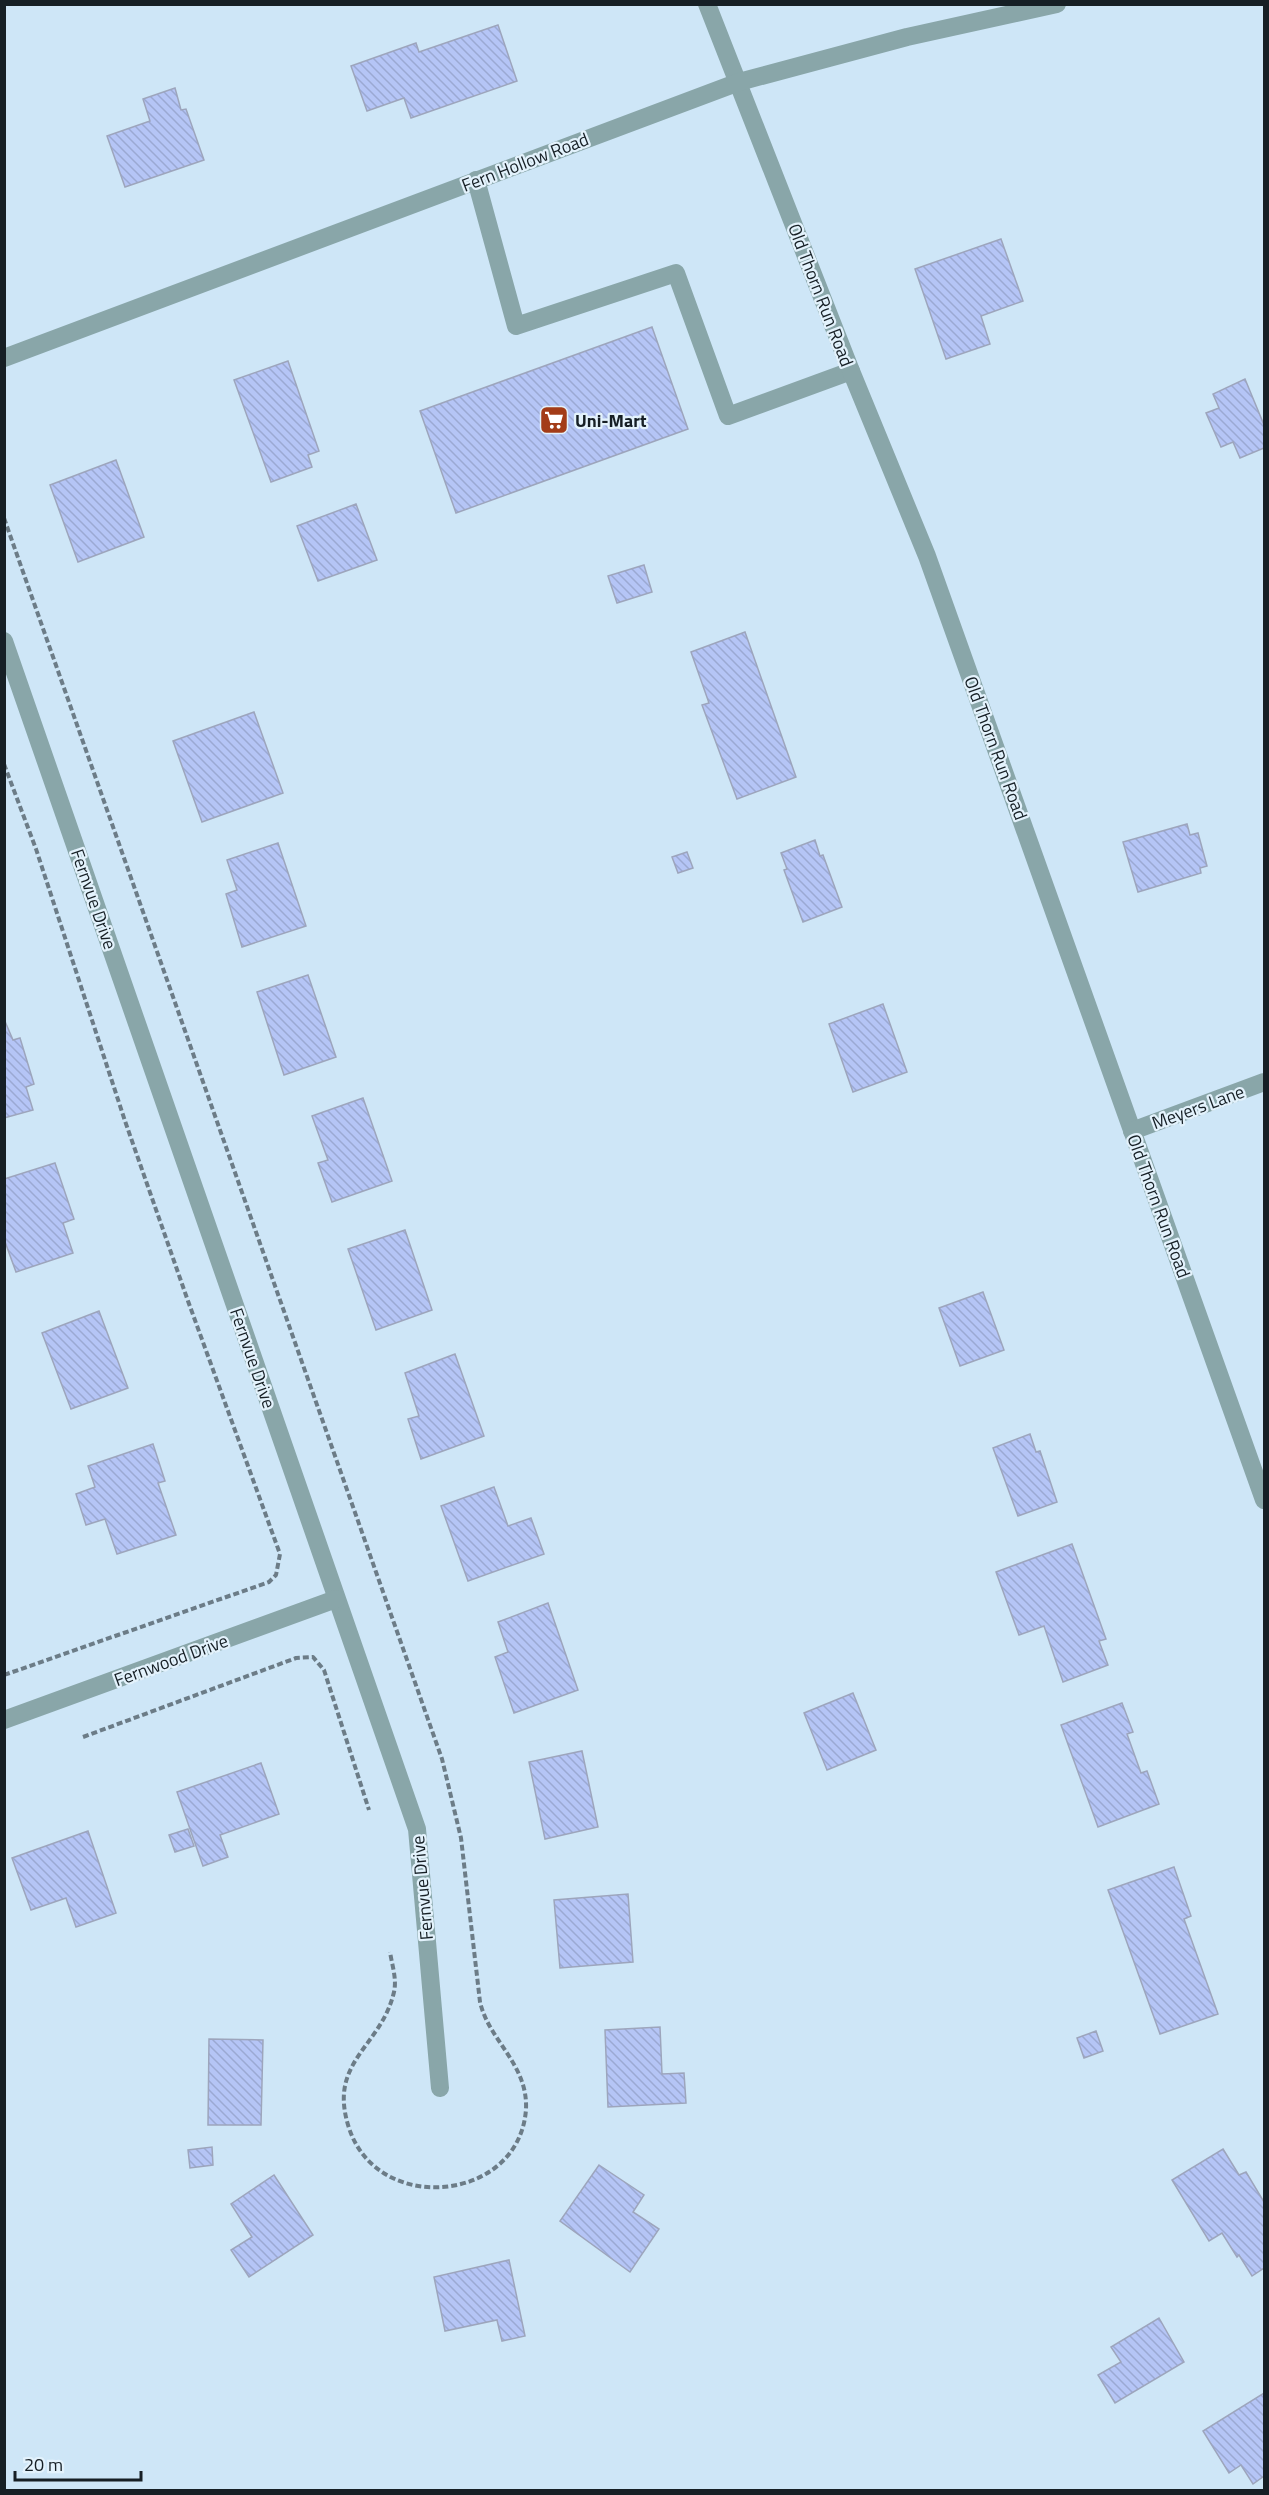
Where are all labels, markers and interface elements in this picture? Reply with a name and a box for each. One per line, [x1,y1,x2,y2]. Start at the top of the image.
street label: Fern Hollow Road [458,125,592,199]
street label: Old Thorn Run Road [781,220,861,370]
supermarket icon: Uni-Mart [538,404,570,436]
place label: Uni-Mart [575,407,647,434]
street label: Old Thorn Run Road [957,672,1035,824]
street label: Fernvue Drive [64,845,124,953]
street label: Meyers Lane [1148,1078,1248,1136]
street label: Old Thorn Run Road [1120,1130,1198,1282]
street label: Fernvue Drive [223,1304,283,1412]
street label: Fernwood Drive [110,1627,232,1693]
street label: Fernvue Drive [404,1835,440,1941]
scale bar [15,2444,141,2482]
text: 20 m [24,2451,63,2478]

